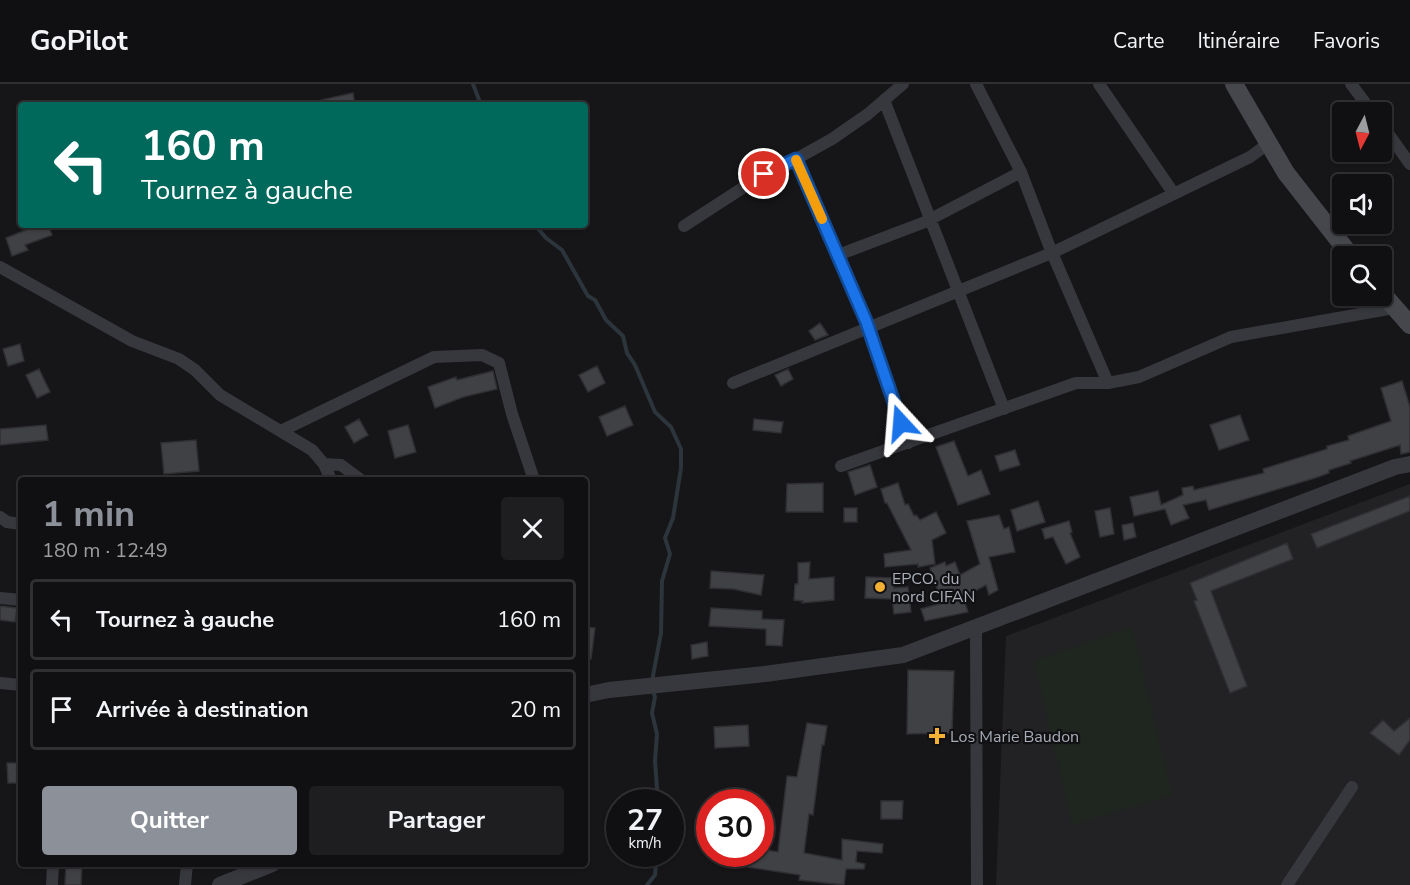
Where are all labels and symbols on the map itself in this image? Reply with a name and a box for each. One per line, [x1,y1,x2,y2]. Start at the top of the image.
north arrow [1332,102,1392,162]
pin [738,148,789,199]
position arrow [869,391,933,455]
place label: EPCO. du nord CIFAN [892,568,975,608]
marker: EPCO. du nord CIFAN [873,580,887,594]
place label: Los Marie Baudon [950,726,1079,748]
marker: Los Marie Baudon [928,727,946,745]
speed limit sign: 30 [696,789,774,867]

